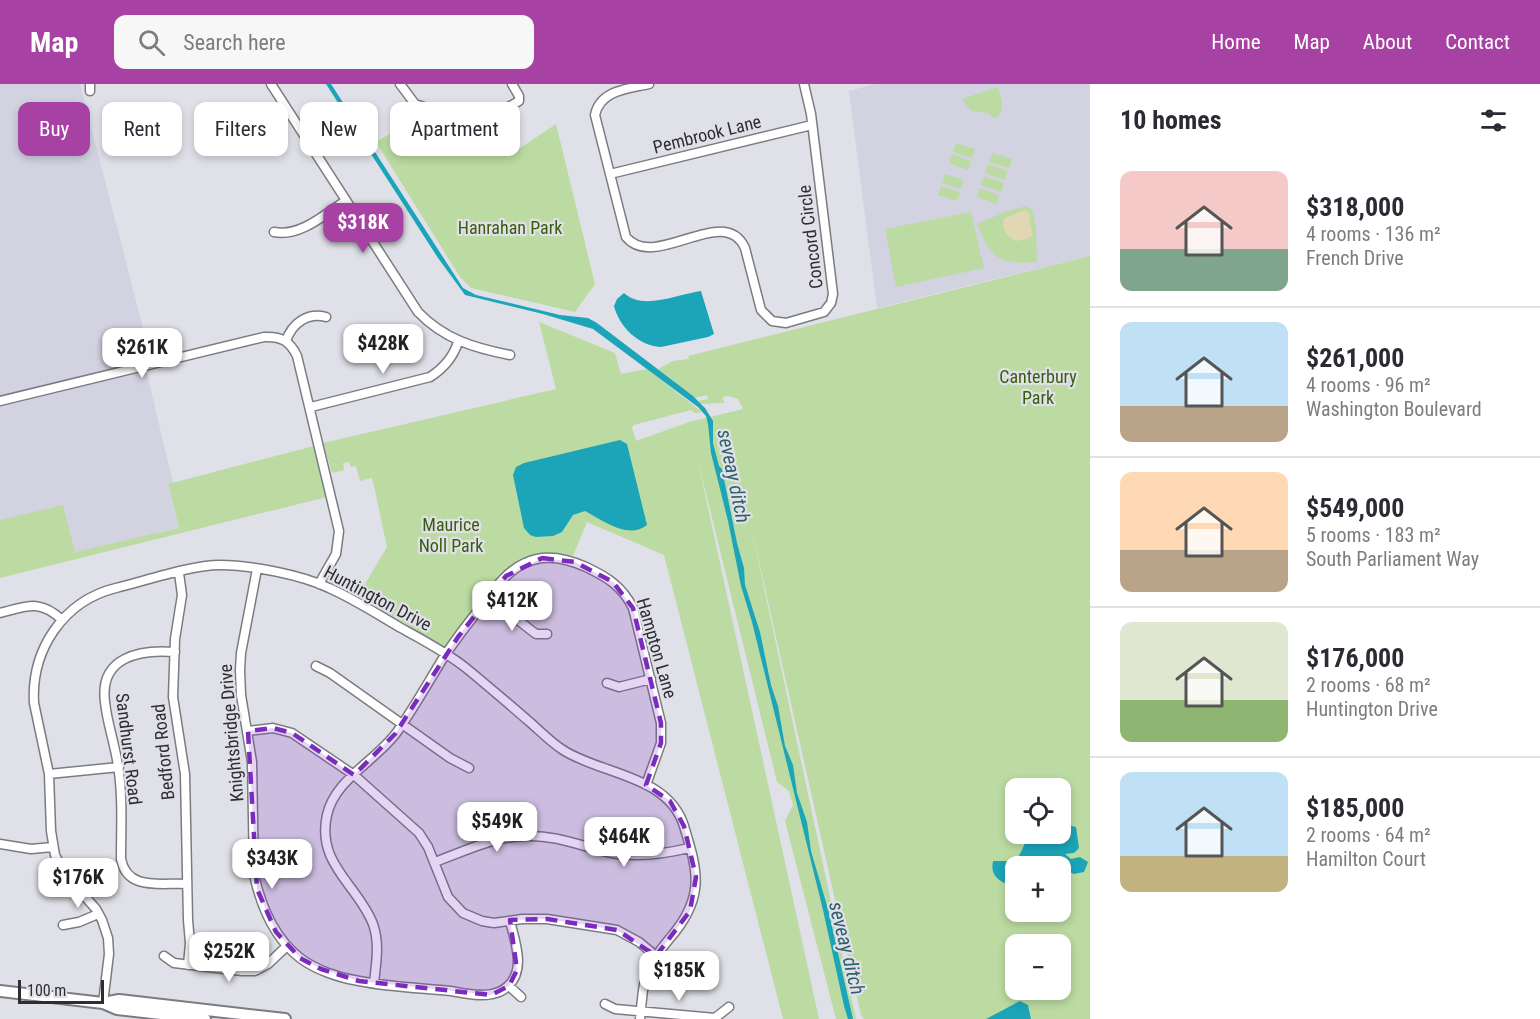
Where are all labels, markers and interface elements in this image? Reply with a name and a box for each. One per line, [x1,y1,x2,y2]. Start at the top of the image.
search box [114,15,534,69]
text: Map [30,26,78,59]
icon: search [135,26,168,59]
text: Search here [183,30,286,55]
text: Home [1211,30,1261,54]
text: Map [1294,30,1330,54]
text: About [1363,30,1412,54]
text: Contact [1445,30,1510,54]
chip: Buy [18,102,90,156]
chip: Rent [102,102,182,156]
chip: Filters [194,102,288,156]
chip: New [300,102,378,156]
chip: Apartment [390,102,520,156]
icon: filters [1477,104,1510,137]
text: 10 homes [1120,105,1222,135]
street label: Pembrook Lane [651,110,763,158]
street label: Concord Circle [793,184,827,290]
text: $318,000 [1306,192,1404,222]
icon: home [1168,195,1240,267]
pin: $318K [321,203,405,254]
text: $318K [337,210,389,234]
park label: Hanrahan Park [458,217,562,238]
text: 4 rooms · 136 m² [1306,222,1441,246]
text: French Drive [1306,246,1404,270]
pin: $428K [341,324,425,375]
pin: $261K [100,328,184,379]
text: $428K [357,331,409,355]
text: $261K [116,335,168,359]
text: $261,000 [1306,343,1404,373]
icon: home [1168,346,1240,418]
park label: Canterbury Park [999,366,1077,408]
text: 4 rooms · 96 m² [1306,373,1431,397]
text: Washington Boulevard [1306,397,1482,421]
water label: seveay ditch [712,427,756,525]
text: $549,000 [1306,493,1404,523]
icon: home [1168,496,1240,568]
park label: Maurice Noll Park [419,514,483,556]
text: 5 rooms · 183 m² [1306,523,1441,547]
text: South Parliament Way [1306,547,1479,571]
street label: Huntington Drive [321,561,435,635]
pin: $412K [470,581,554,632]
text: $412K [486,588,538,612]
street label: Hampton Lane [633,595,681,701]
text: $176,000 [1306,643,1404,673]
icon: home [1168,646,1240,718]
street label: Knightsbridge Drive [215,663,247,803]
text: 2 rooms · 68 m² [1306,673,1431,697]
street label: Sandhurst Road [112,692,146,806]
text: Huntington Drive [1306,697,1438,721]
street label: Bedford Road [148,703,178,801]
map controls [1005,778,1071,1000]
button: locate [1005,778,1071,844]
text: $185,000 [1306,793,1404,823]
icon: home [1168,796,1240,868]
pin: $549K [455,802,539,853]
text: $549K [471,809,523,833]
pin: $464K [582,817,666,868]
text: 2 rooms · 64 m² [1306,823,1431,847]
text: $464K [598,824,650,848]
pin: $343K [230,839,314,890]
text: $343K [246,846,298,870]
text: Hamilton Court [1306,847,1426,871]
button: + [1005,856,1071,922]
pin: $176K [36,858,120,909]
text: $176K [52,865,104,889]
water label: seveay ditch [824,899,870,997]
pin: $252K [187,932,271,983]
button: − [1005,934,1071,1000]
text: $252K [203,939,255,963]
pin: $185K [637,951,721,1002]
text: $185K [653,958,705,982]
scale bar [18,977,104,1004]
text: 100 m [27,981,66,1000]

